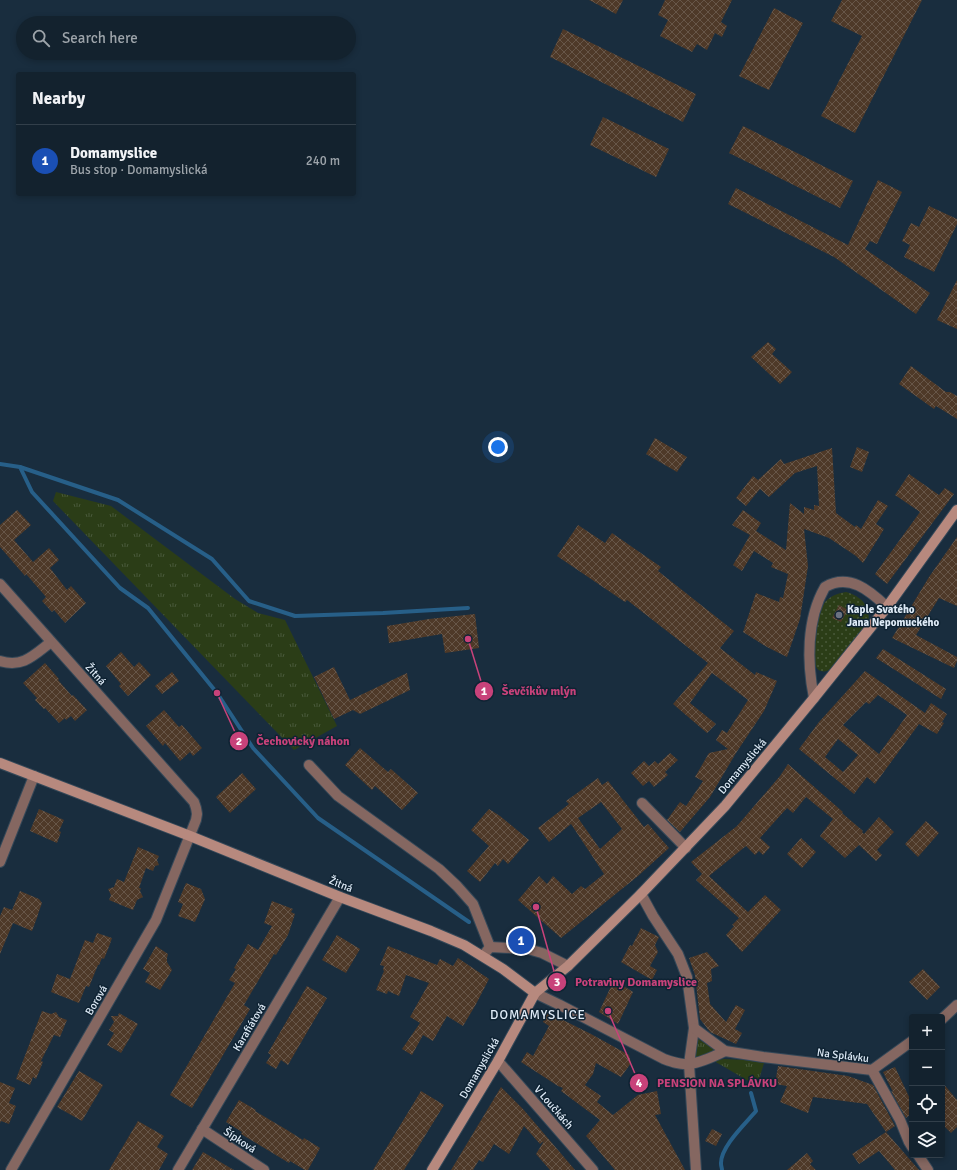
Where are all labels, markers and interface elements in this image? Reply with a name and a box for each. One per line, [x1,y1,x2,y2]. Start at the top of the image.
search box [16,16,356,60]
icon: search [30,27,52,49]
text: Search here [62,29,138,47]
text: Nearby [32,88,85,109]
text: Domamyslice [70,144,157,162]
text: 1 [41,153,49,169]
text: 240 m [306,153,340,169]
text: Bus stop · Domamyslická [70,162,208,178]
your location [488,437,508,457]
place label: Kaple Svatého Jana Nepomuckého [847,603,940,629]
marker: Kaple Svatého Jana Nepomuckého [834,610,844,620]
street label: Žitná [83,660,110,688]
callout: Ševčíkův mlýn [474,679,584,703]
text: Ševčíkův mlýn [502,683,577,699]
text: 1 [481,684,488,699]
callout: Čechovický náhon [229,729,358,753]
text: Čechovický náhon [256,733,350,749]
text: 2 [236,734,242,749]
street label: Domamyslická [715,736,770,797]
street label: Žitná [327,873,355,895]
pin: 1 [508,926,534,956]
callout: Potraviny Domamyslice [547,970,705,994]
text: 3 [554,975,560,990]
text: Potraviny Domamyslice [575,975,697,990]
street label: Borová [83,983,110,1018]
street label: Karafiátová [230,1001,269,1054]
district label: DOMAMYSLICE [490,1007,586,1023]
map controls [909,1014,945,1158]
button: + [909,1014,945,1050]
street label: Domamyslická [457,1035,502,1101]
street label: Na Splávku [816,1046,870,1065]
button: − [909,1050,945,1086]
callout: PENSION NA SPLÁVKU [629,1071,785,1095]
text: 4 [636,1076,643,1091]
text: PENSION NA SPLÁVKU [657,1076,777,1091]
street label: V Loučkách [531,1083,576,1132]
button: locate [909,1086,945,1122]
button: layers [909,1122,945,1158]
street label: Šípková [221,1124,259,1156]

